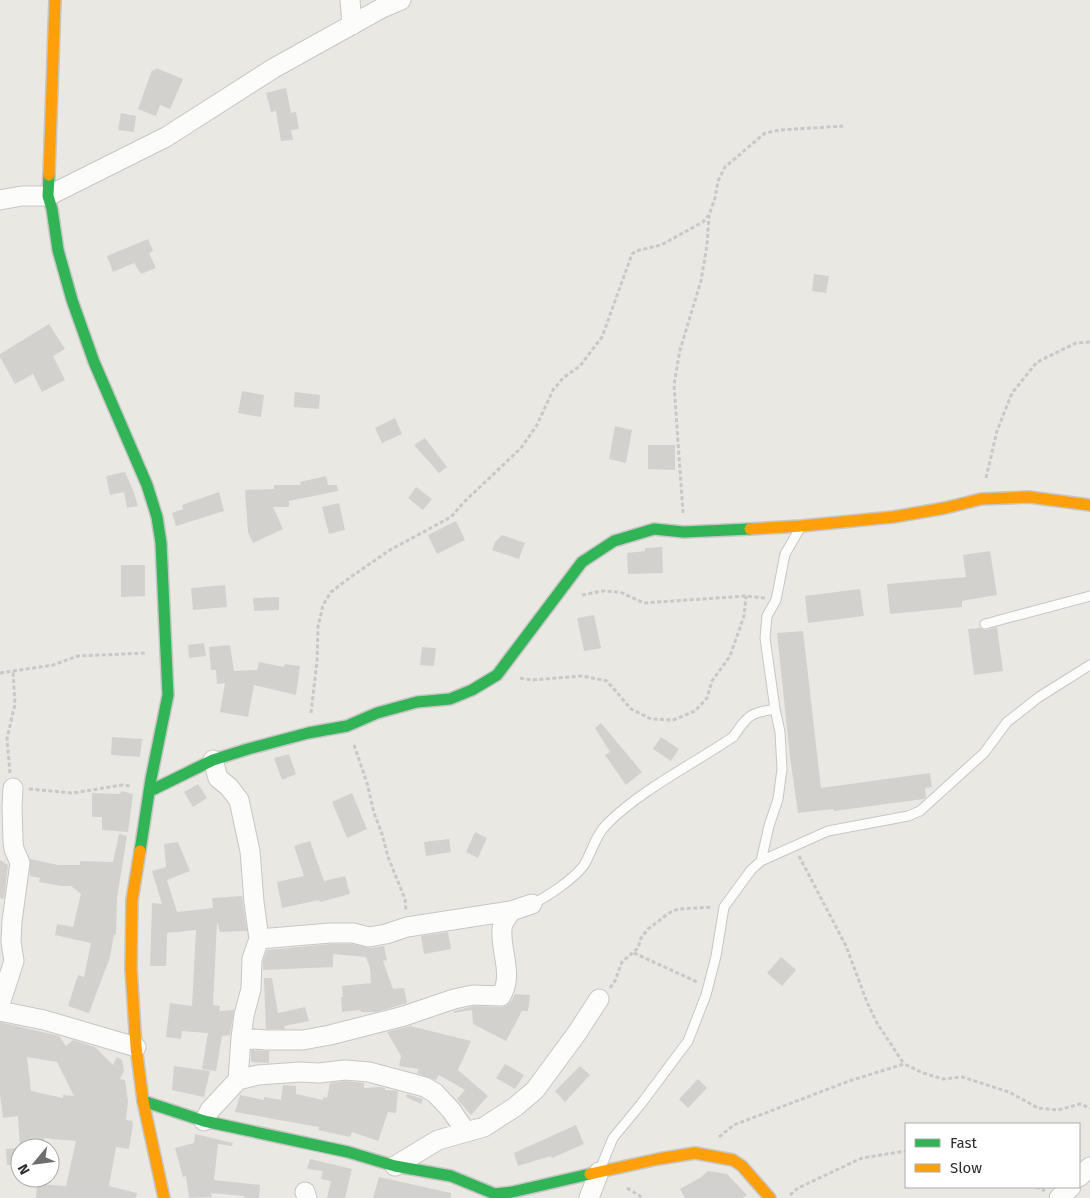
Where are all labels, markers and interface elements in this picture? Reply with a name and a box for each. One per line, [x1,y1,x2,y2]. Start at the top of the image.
legend [905,1123,1080,1188]
text: Fast [950,1134,977,1152]
north arrow [10,1138,60,1188]
text: Slow [950,1159,982,1177]
text: N [14,1161,34,1177]

